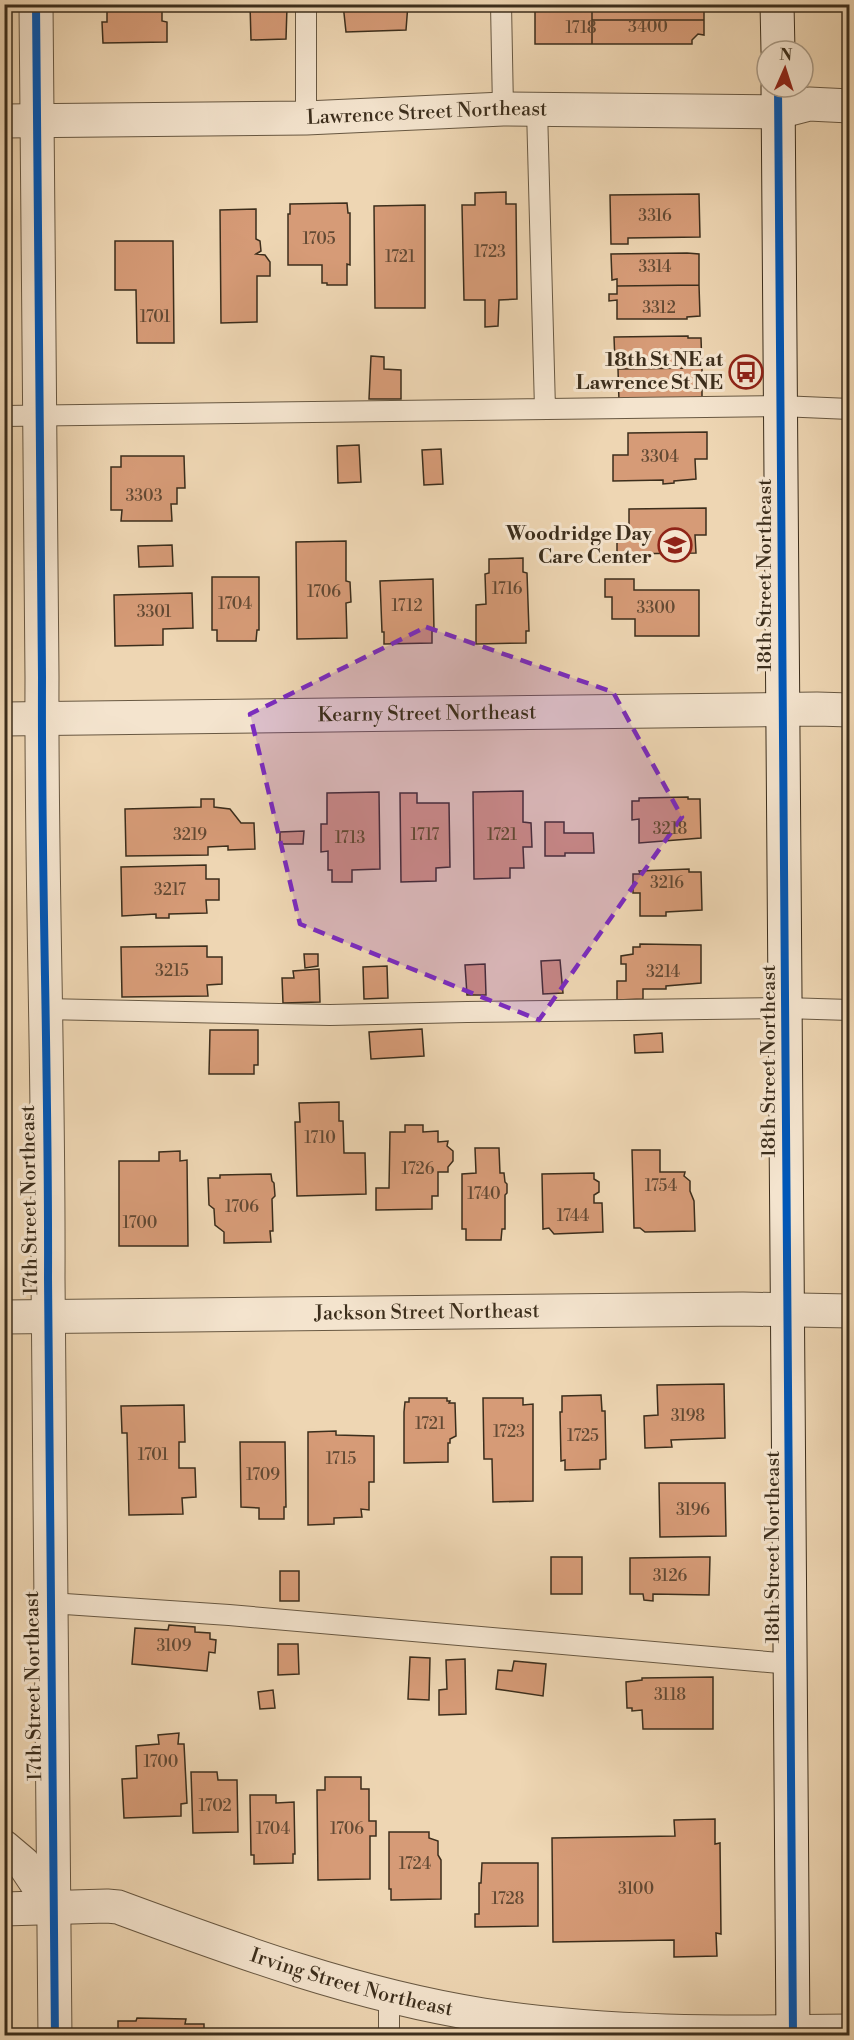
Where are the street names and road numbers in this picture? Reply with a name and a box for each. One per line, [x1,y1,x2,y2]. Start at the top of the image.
street label: Lawrence Street Northeast [306,96,547,130]
street label: 18th Street Northeast [753,479,778,671]
street label: Kearny Street Northeast [318,700,536,728]
street label: 18th Street Northeast [757,965,782,1157]
street label: 17th Street Northeast [16,1105,44,1295]
street label: Jackson Street Northeast [313,1299,540,1326]
street label: 18th Street Northeast [761,1451,786,1643]
street label: 17th Street Northeast [20,1591,48,1781]
street label: Irving Street Northeast [247,1943,455,2022]

